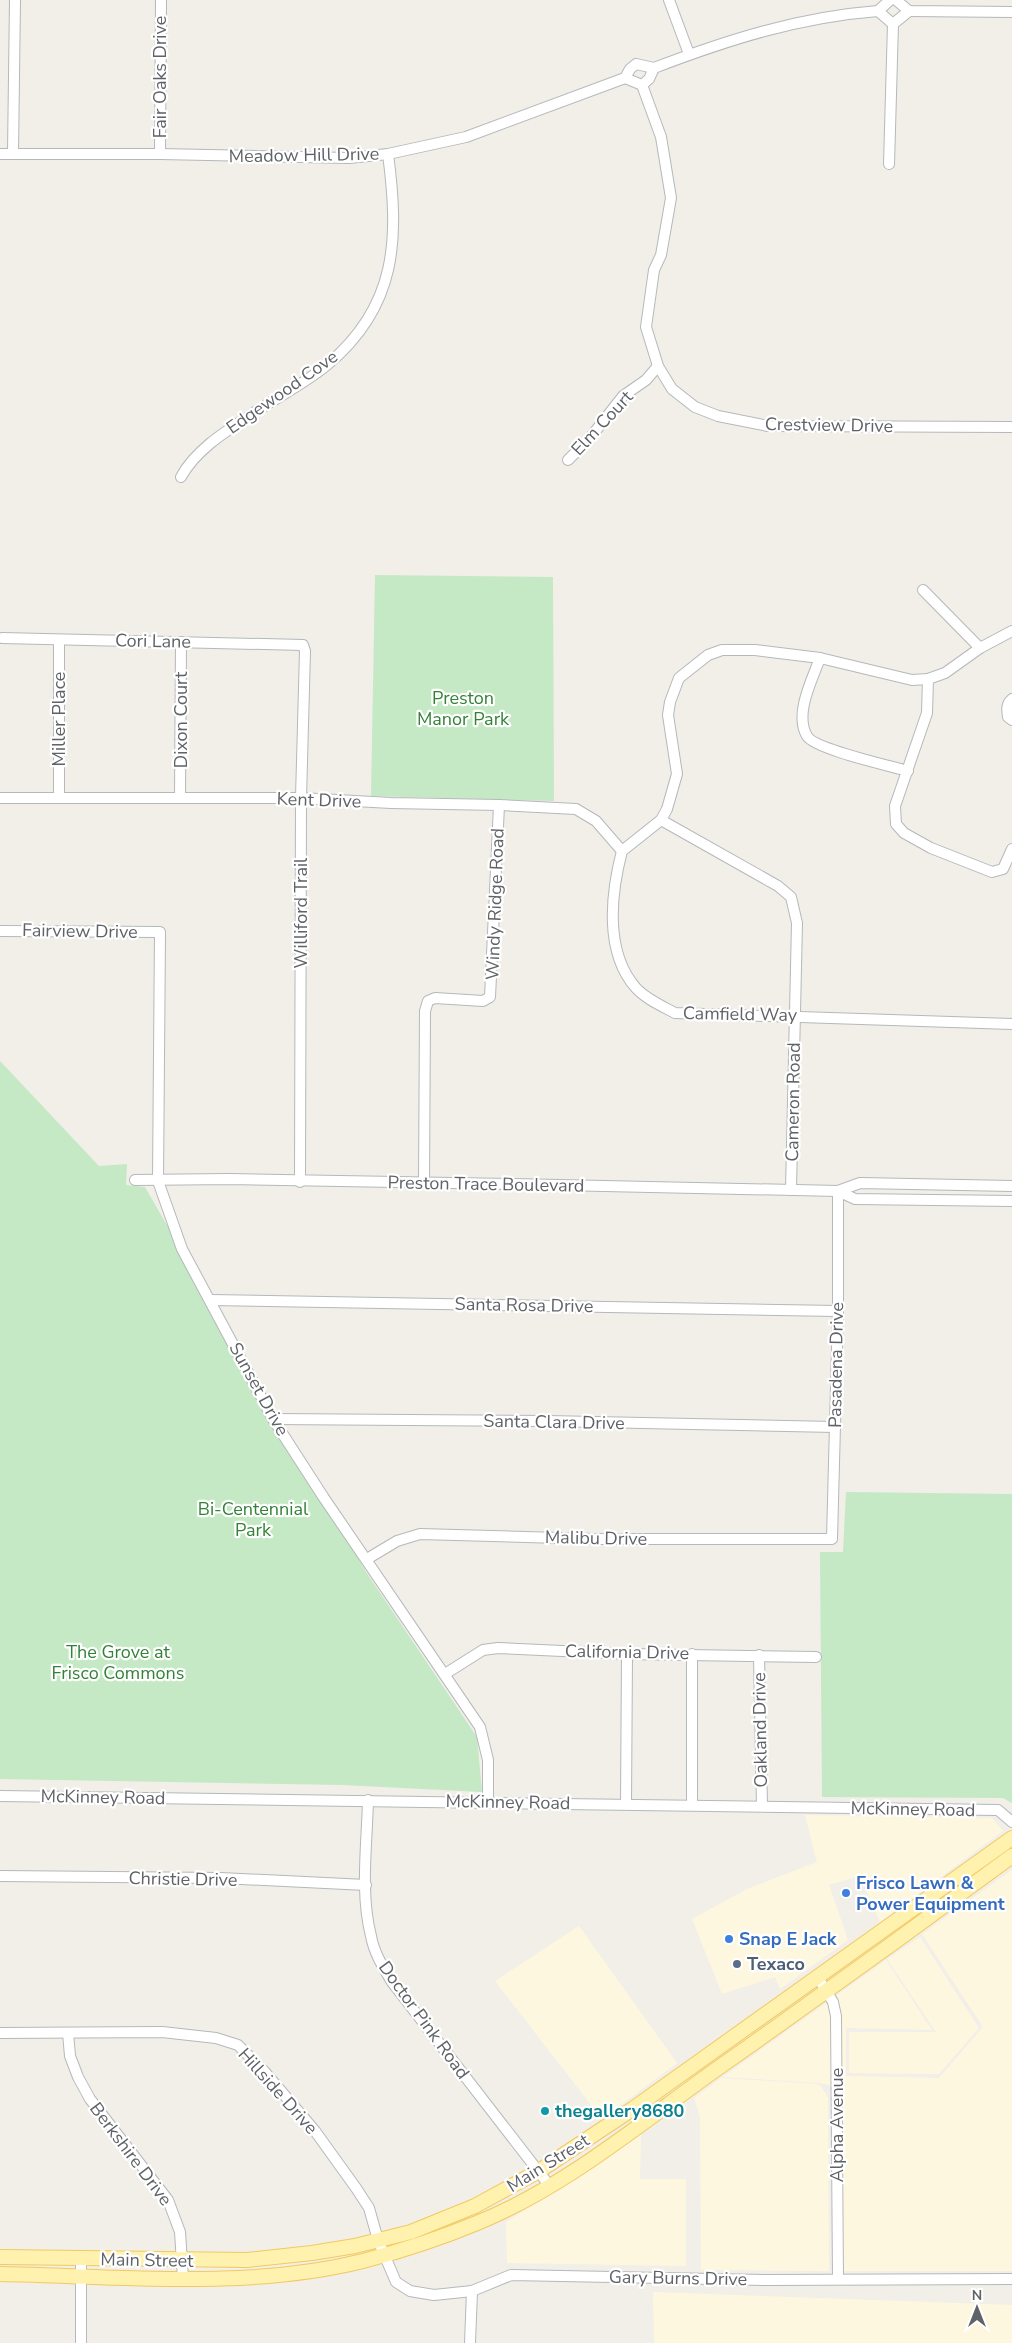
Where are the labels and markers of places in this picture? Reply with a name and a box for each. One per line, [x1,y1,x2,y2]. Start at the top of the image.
place label: Frisco Lawn & Power Equipment [856,1871,1005,1916]
marker: Frisco Lawn & Power Equipment [840,1887,852,1899]
place label: Snap E Jack [739,1927,837,1951]
marker: Snap E Jack [723,1933,735,1945]
place label: Texaco [747,1952,805,1976]
marker: Texaco [731,1958,743,1970]
place label: thegallery8680 [555,2099,685,2123]
marker: thegallery8680 [539,2105,551,2117]

